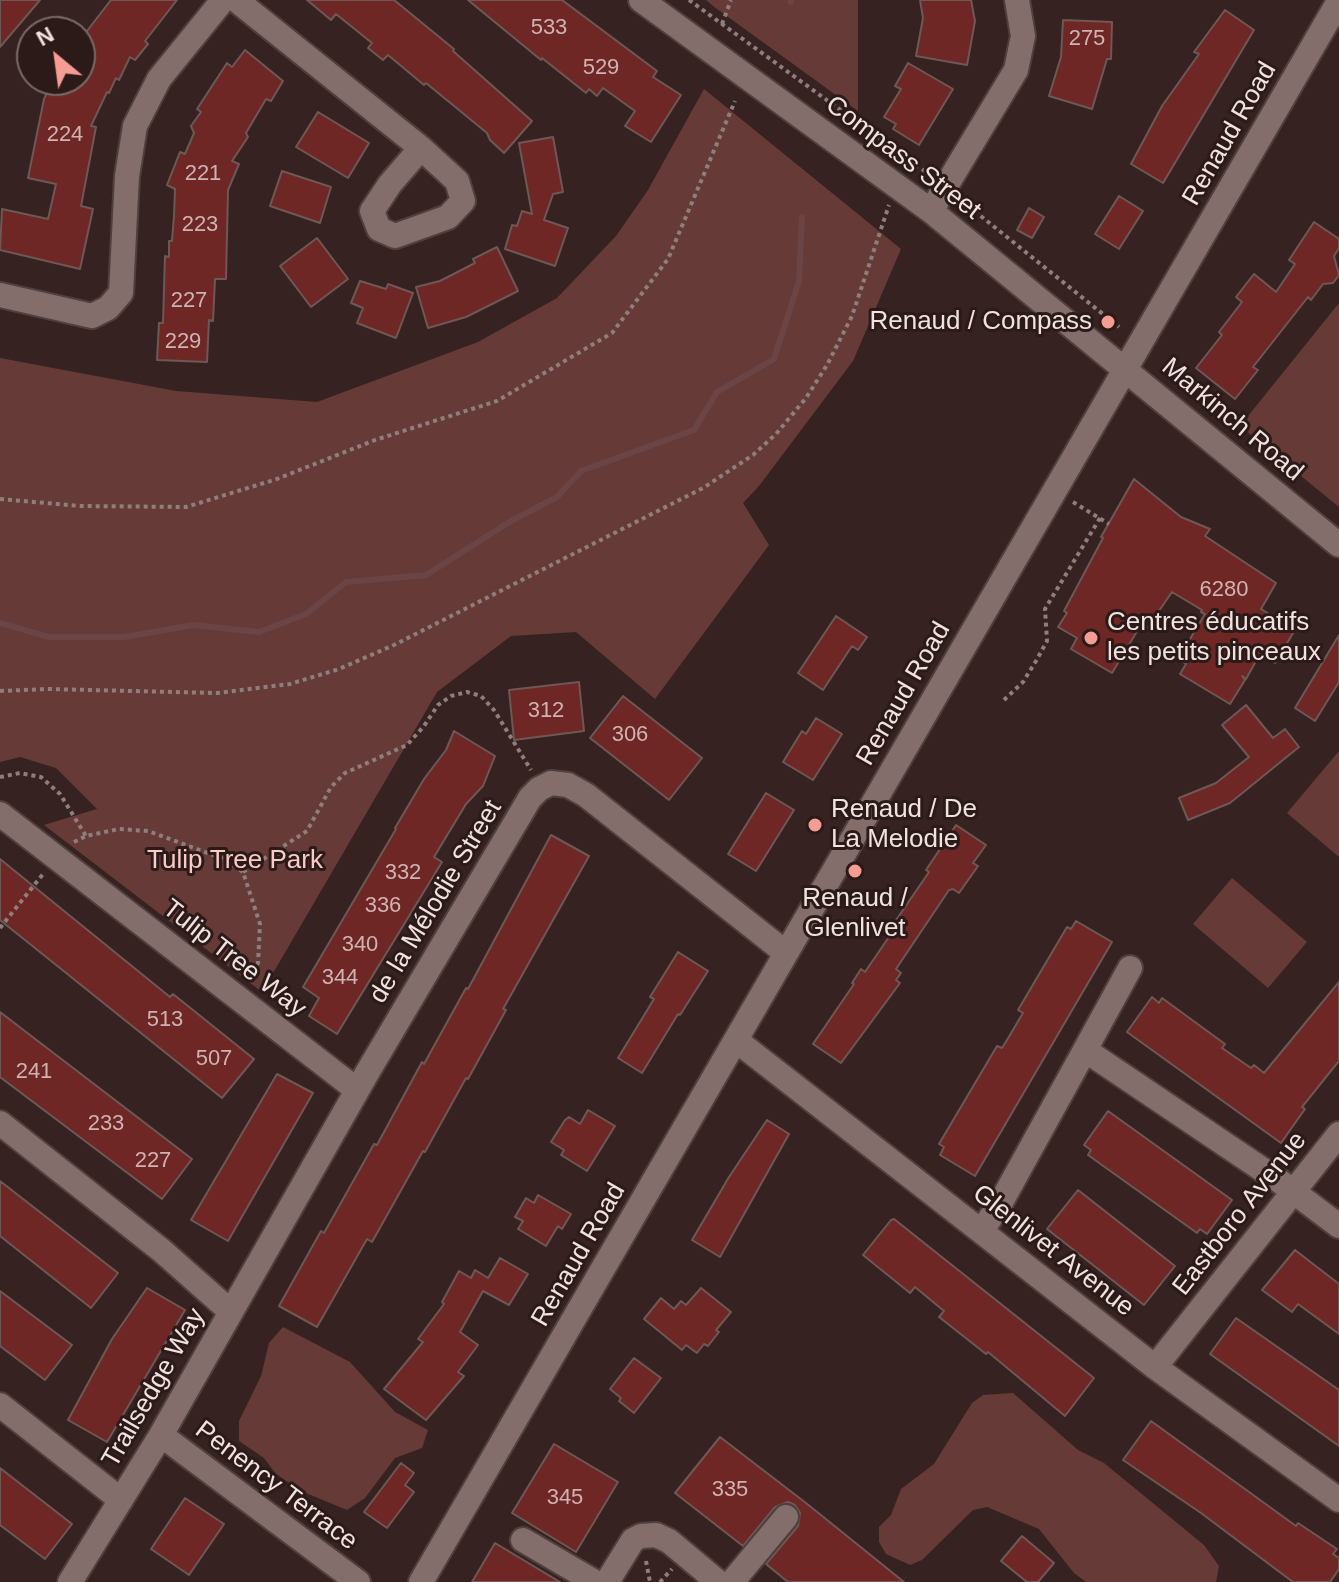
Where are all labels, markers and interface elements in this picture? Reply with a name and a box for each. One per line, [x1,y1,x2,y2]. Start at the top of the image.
house number: 533 [531,15,567,41]
north arrow [16,16,96,96]
text: N [32,22,58,51]
house number: 275 [1069,26,1105,52]
house number: 529 [583,55,619,81]
street label: Renaud Road [1176,57,1284,211]
street label: Compass Street [819,89,987,227]
house number: 224 [47,122,83,148]
house number: 221 [185,161,221,187]
house number: 223 [182,212,218,238]
house number: 227 [171,288,207,314]
place label: Renaud / Compass [869,306,1092,338]
marker: Renaud / Compass [1099,313,1117,331]
house number: 229 [165,329,201,355]
street label: Markinch Road [1155,352,1309,488]
house number: 6280 [1200,577,1248,603]
place label: Centres éducatifs les petits pinceaux [1107,607,1321,668]
street label: Renaud Road [850,617,958,771]
marker: Centres éducatifs les petits pinceaux [1082,629,1100,647]
house number: 312 [528,698,564,724]
house number: 306 [612,722,648,748]
place label: Renaud / De La Melodie [831,794,977,856]
street label: de la Mélodie Street [363,795,509,1009]
marker: Renaud / De La Melodie [806,816,824,834]
park label: Tulip Tree Park [147,845,323,877]
house number: 332 [385,860,421,886]
marker: Renaud / Glenlivet [846,862,864,880]
place label: Renaud / Glenlivet [802,883,908,944]
street label: Tulip Tree Way [156,893,312,1025]
house number: 336 [365,893,401,919]
house number: 340 [342,932,378,958]
house number: 344 [322,965,358,991]
house number: 513 [147,1007,183,1033]
house number: 507 [196,1046,232,1072]
house number: 241 [16,1059,52,1085]
house number: 233 [88,1111,124,1137]
street label: Eastboro Avenue [1166,1126,1314,1302]
house number: 227 [135,1148,171,1174]
street label: Renaud Road [525,1178,633,1332]
street label: Glenlivet Avenue [966,1178,1140,1324]
street label: Trailsedge Way [96,1303,212,1473]
street label: Penency Terrace [189,1415,363,1557]
house number: 335 [712,1477,748,1503]
house number: 345 [547,1485,583,1511]

